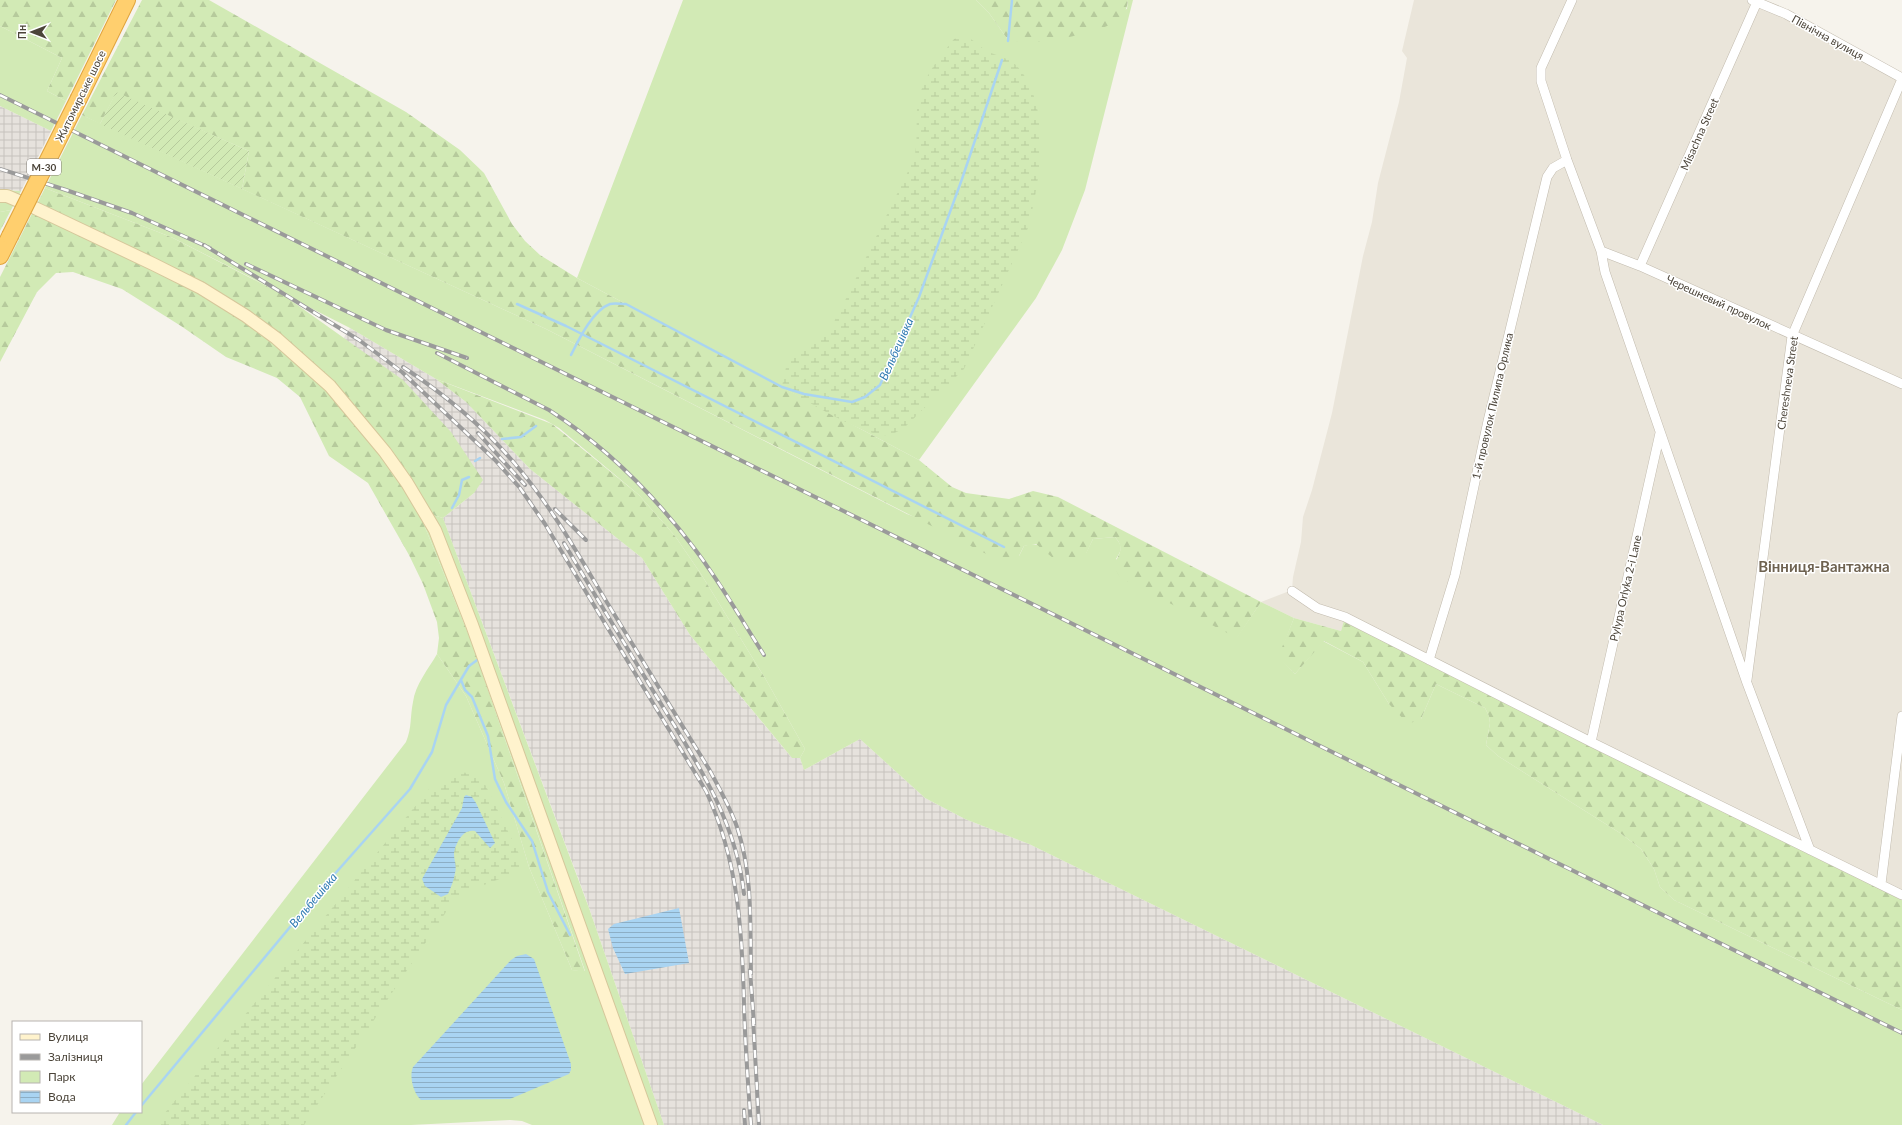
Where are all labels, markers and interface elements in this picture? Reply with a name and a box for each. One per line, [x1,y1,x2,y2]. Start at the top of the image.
north arrow [12,12,52,52]
street label: Північна вулиця [1790,12,1866,62]
text: Пн [15,25,28,39]
street label: Житомирське шосе [52,48,108,144]
street label: Misachna Street [1677,96,1721,172]
road number: М-30 [27,159,61,175]
street label: Черешневий провулок [1664,272,1774,332]
water label: Вельбешівка [876,316,916,382]
street label: 1-й провулок Пилипа Орлика [1469,331,1515,481]
street label: Chereshneva Street [1774,335,1800,431]
street label: Pylypa Orlyka 2-i Lane [1606,533,1644,642]
district label: Вінниця-Вантажна [1758,557,1890,575]
water label: Вельбешівка [286,870,340,930]
legend [12,1021,142,1113]
text: Вулиця [48,1029,88,1044]
text: Залізниця [48,1049,103,1064]
text: Парк [48,1069,76,1084]
text: Вода [48,1089,76,1104]

